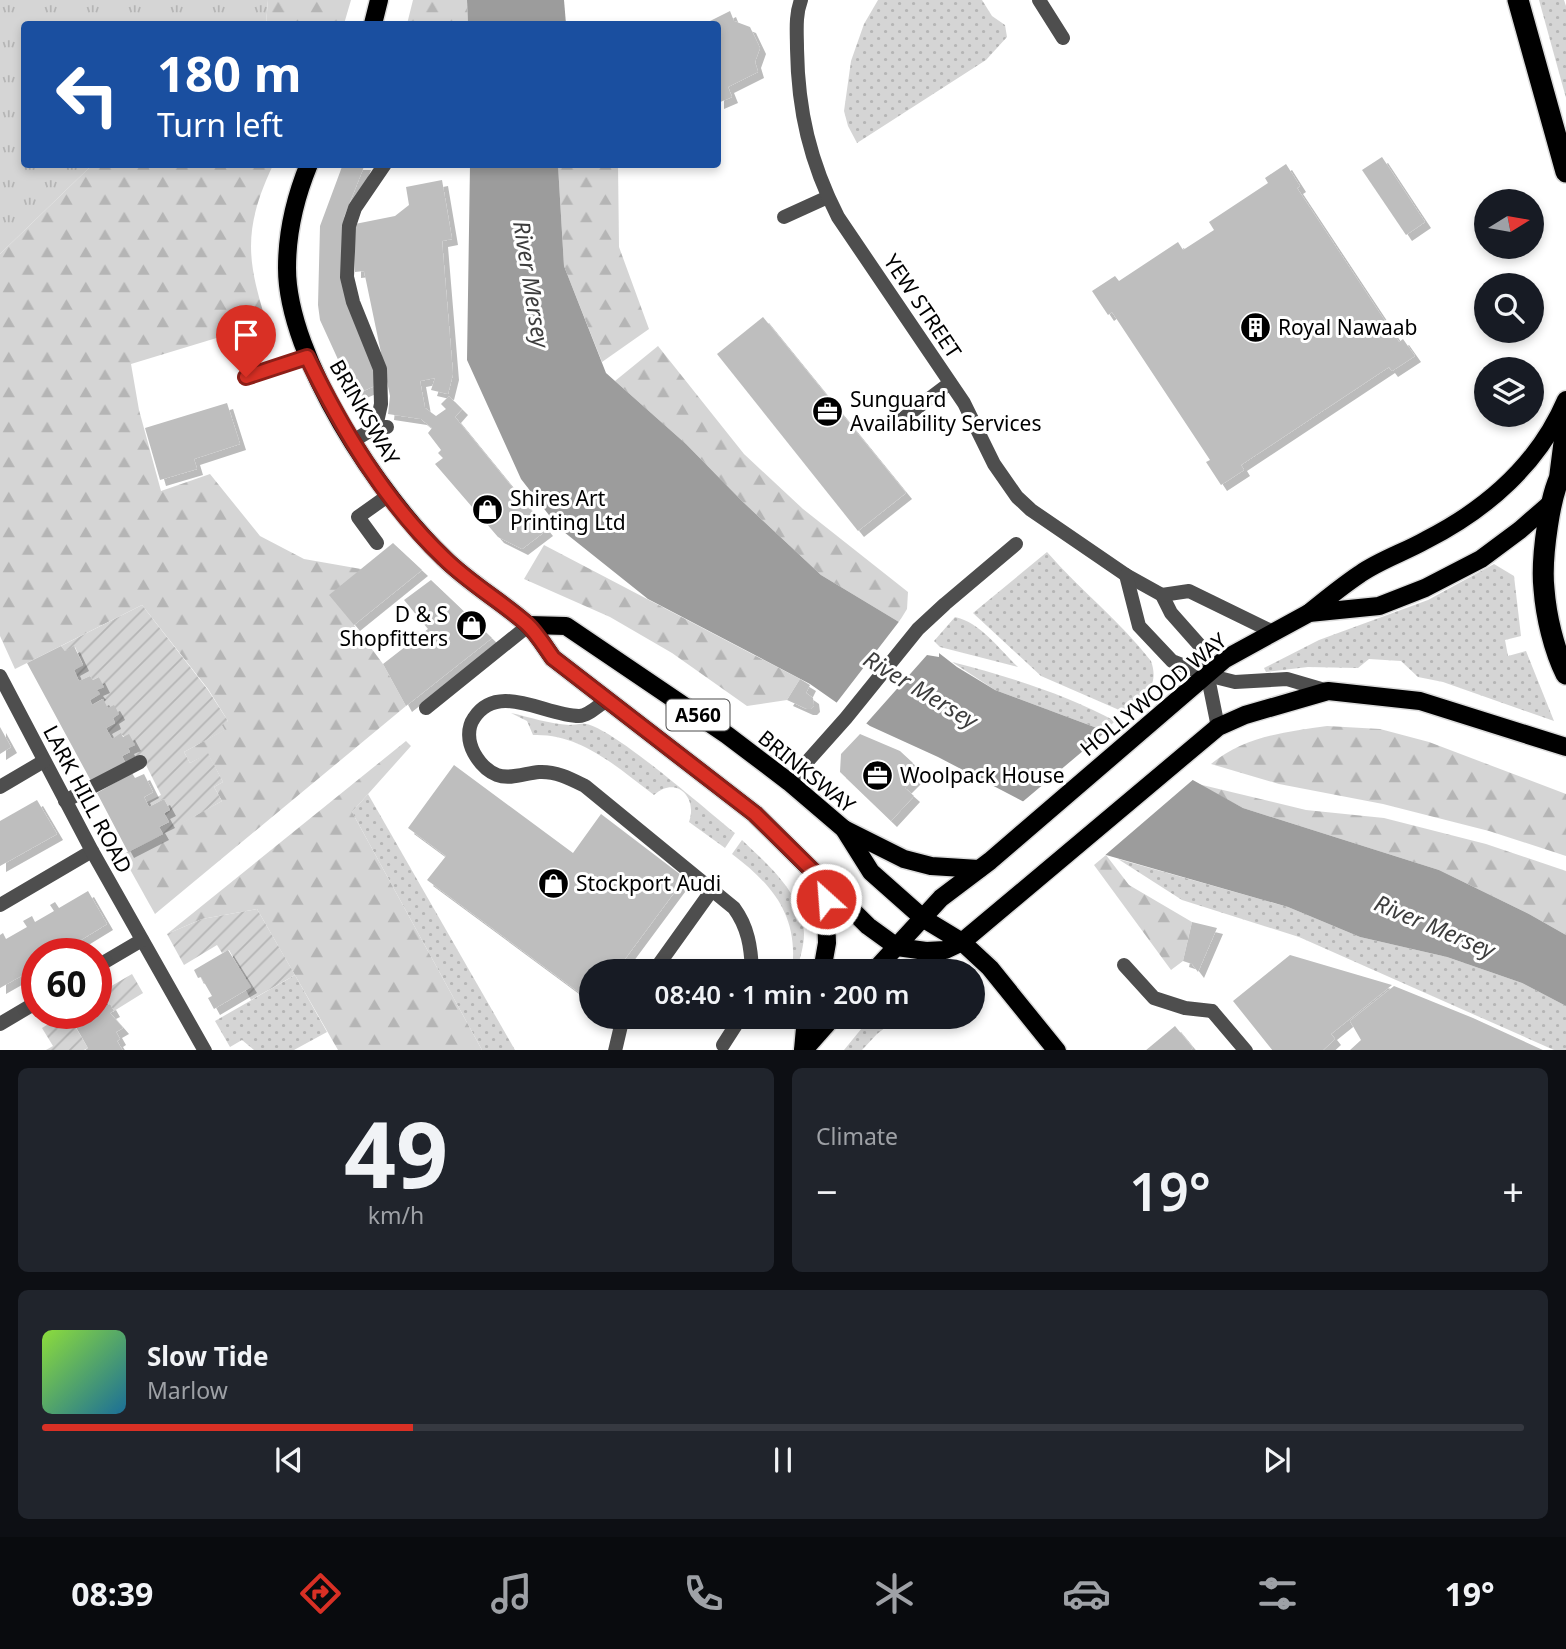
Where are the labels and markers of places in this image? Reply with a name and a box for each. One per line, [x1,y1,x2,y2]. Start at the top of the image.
pin [216,305,276,377]
building icon: Royal Nawaab [1238,310,1272,344]
place label: Royal Nawaab [1278,313,1417,341]
place label: Sunguard Availability Services [850,385,1042,437]
office icon: Sunguard Availability Services [810,394,844,428]
place label: Shires Art Printing Ltd [510,484,626,536]
shop icon: Shires Art Printing Ltd [470,493,504,527]
place label: D & S Shopfitters [339,600,448,652]
shop icon: D & S Shopfitters [454,609,488,643]
office icon: Woolpack House [860,758,894,792]
place label: Woolpack House [900,761,1065,789]
shop icon: Stockport Audi [536,866,570,900]
place label: Stockport Audi [576,869,721,897]

